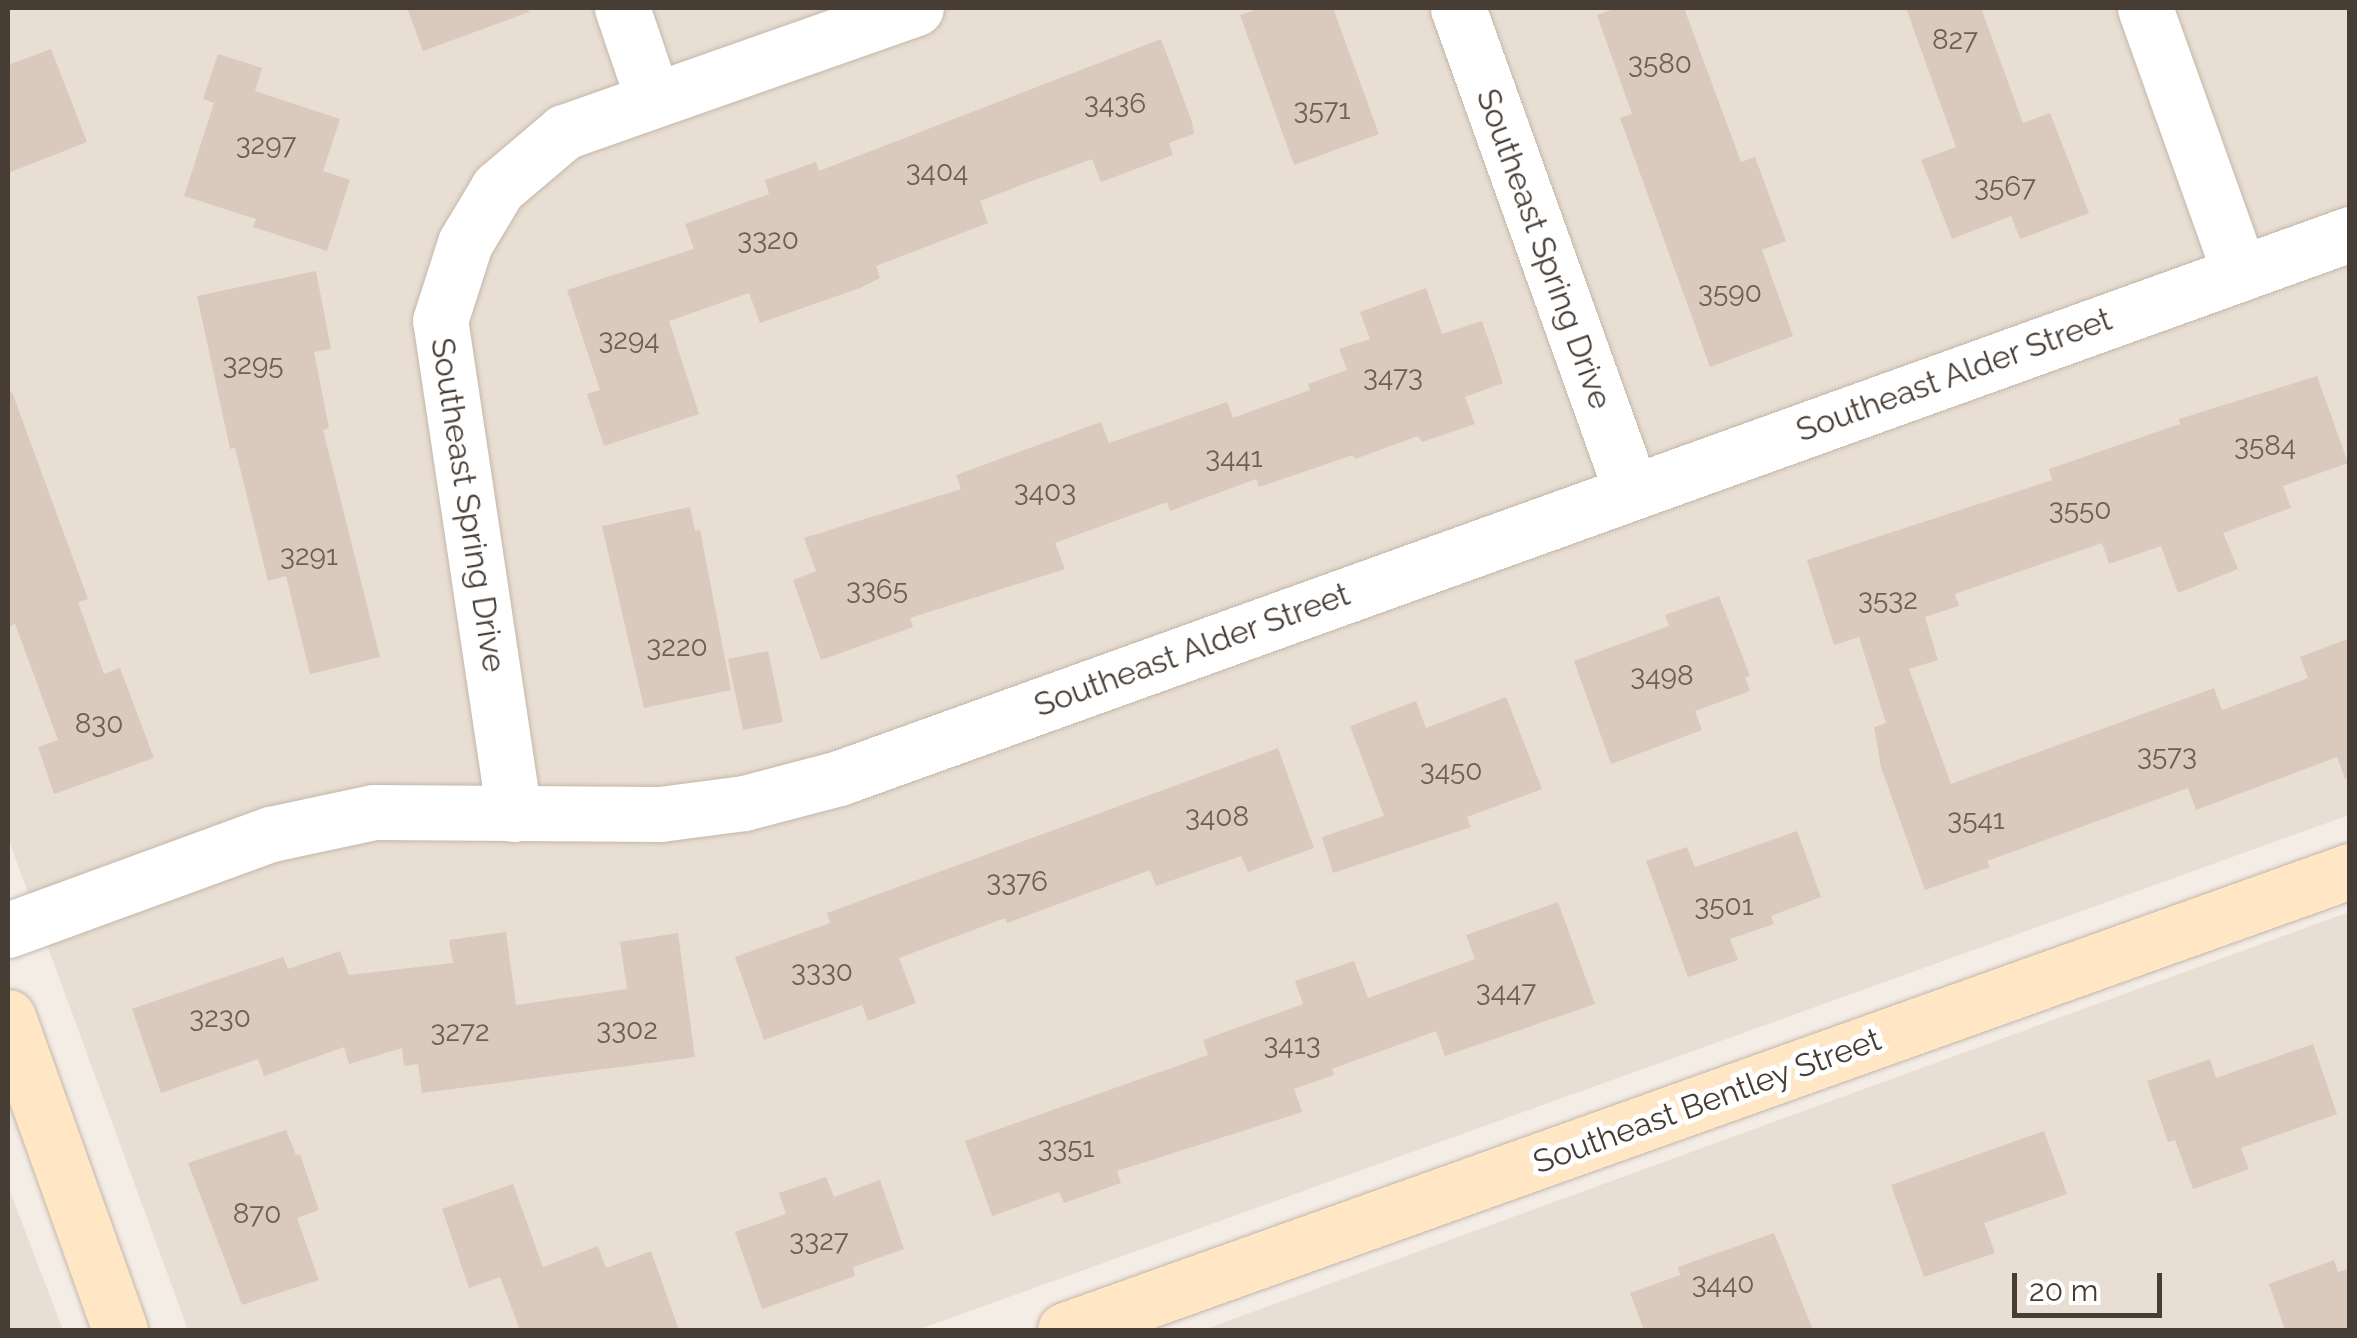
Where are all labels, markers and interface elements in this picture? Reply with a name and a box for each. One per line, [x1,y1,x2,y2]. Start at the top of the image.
house number: 827 [1932,23,1978,57]
house number: 3580 [1628,47,1692,81]
street label: Southeast Spring Drive [1468,84,1620,414]
house number: 3436 [1084,87,1146,121]
house number: 3571 [1293,93,1351,127]
house number: 3297 [236,128,296,162]
house number: 3404 [906,155,968,189]
house number: 3567 [1974,170,2036,204]
house number: 3320 [737,223,799,257]
house number: 3590 [1698,276,1762,310]
street label: Southeast Alder Street [1790,300,2118,450]
house number: 3294 [598,323,660,357]
street label: Southeast Spring Drive [423,335,513,675]
house number: 3295 [222,348,284,382]
house number: 3473 [1363,360,1423,394]
house number: 3584 [2234,429,2296,463]
house number: 3441 [1205,441,1263,475]
house number: 3403 [1014,475,1076,509]
house number: 3550 [2049,493,2111,527]
house number: 3291 [280,539,338,573]
house number: 3365 [846,573,908,607]
street label: Southeast Alder Street [1028,575,1356,725]
house number: 3532 [1858,583,1918,617]
house number: 3220 [646,630,708,664]
house number: 3498 [1630,659,1694,693]
house number: 830 [75,707,123,741]
house number: 3573 [2137,739,2197,773]
house number: 3450 [1420,754,1482,788]
house number: 3408 [1185,800,1249,834]
house number: 3541 [1947,803,2005,837]
house number: 3376 [986,865,1048,899]
house number: 3501 [1694,889,1754,923]
house number: 3330 [791,955,853,989]
house number: 3447 [1476,975,1536,1009]
house number: 3230 [189,1001,251,1035]
house number: 3302 [596,1013,658,1047]
house number: 3272 [430,1015,490,1049]
street label: Southeast Bentley Street [1528,1020,1886,1182]
house number: 3413 [1263,1028,1321,1062]
house number: 3351 [1037,1131,1095,1165]
house number: 870 [233,1197,281,1231]
house number: 3327 [789,1224,849,1258]
scale bar [2017,1253,2167,1315]
house number: 3440 [1692,1267,1754,1301]
text: 20 m [2029,1273,2098,1308]

